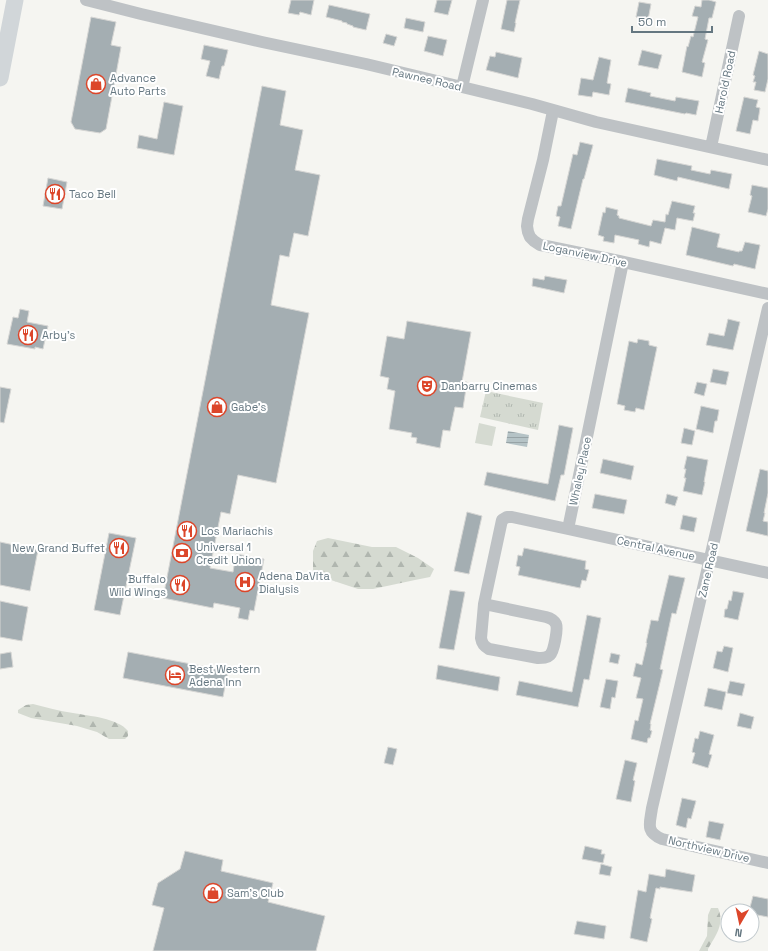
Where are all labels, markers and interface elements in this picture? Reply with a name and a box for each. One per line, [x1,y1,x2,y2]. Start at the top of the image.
scale bar [632,8,712,34]
text: 50 m [638,14,666,30]
street label: Harold Road [712,49,738,115]
street label: Pawnee Road [391,64,463,94]
place label: Advance Auto Parts [110,71,166,98]
shop icon: Advance Auto Parts [85,73,107,95]
restaurant icon: Taco Bell [44,183,66,205]
place label: Taco Bell [69,187,116,201]
street label: Loganview Drive [542,238,628,270]
restaurant icon: Arby's [17,324,39,346]
place label: Arby's [42,328,76,342]
theatre icon: Danbarry Cinemas [416,375,438,397]
place label: Danbarry Cinemas [441,379,537,393]
shop icon: Gabe's [206,396,228,418]
place label: Gabe's [231,400,267,414]
street label: Whaley Place [566,435,594,507]
restaurant icon: Los Mariachis [176,520,198,542]
place label: Los Mariachis [201,524,273,538]
street label: Central Avenue [616,533,696,563]
restaurant icon: New Grand Buffet [108,537,130,559]
place label: Universal 1 Credit Union [196,540,262,567]
place label: New Grand Buffet [12,541,105,555]
street label: Zane Road [695,541,721,599]
bank icon: Universal 1 Credit Union [171,542,193,564]
place label: Adena DaVita Dialysis [259,569,331,596]
hospital icon: Adena DaVita Dialysis [234,571,256,593]
place label: Buffalo Wild Wings [109,572,166,599]
restaurant icon: Buffalo Wild Wings [169,574,191,596]
place label: Best Western Adena Inn [189,662,260,689]
hotel icon: Best Western Adena Inn [164,664,186,686]
street label: Northview Drive [667,833,751,865]
shop icon: Sam's Club [202,882,224,904]
place label: Sam's Club [227,886,284,900]
north arrow [720,903,760,943]
text: N [734,925,743,940]

